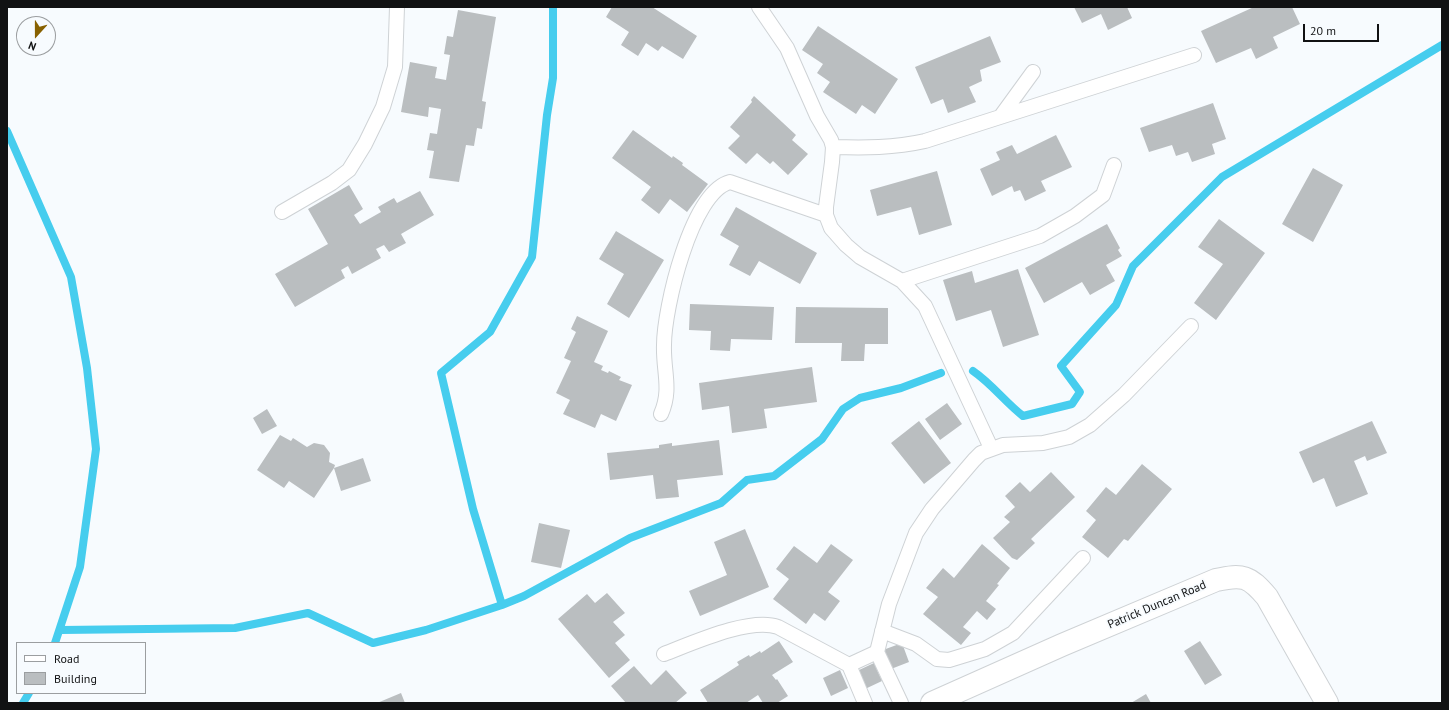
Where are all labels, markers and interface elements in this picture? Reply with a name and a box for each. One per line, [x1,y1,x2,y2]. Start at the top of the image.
north arrow [16,16,56,56]
scale bar [1305,16,1381,42]
text: 20 m [1310,23,1336,38]
text: N [26,38,38,54]
street label: Patrick Duncan Road [1106,578,1208,632]
legend [16,642,146,694]
text: Road [54,651,79,666]
text: Building [54,671,97,686]

